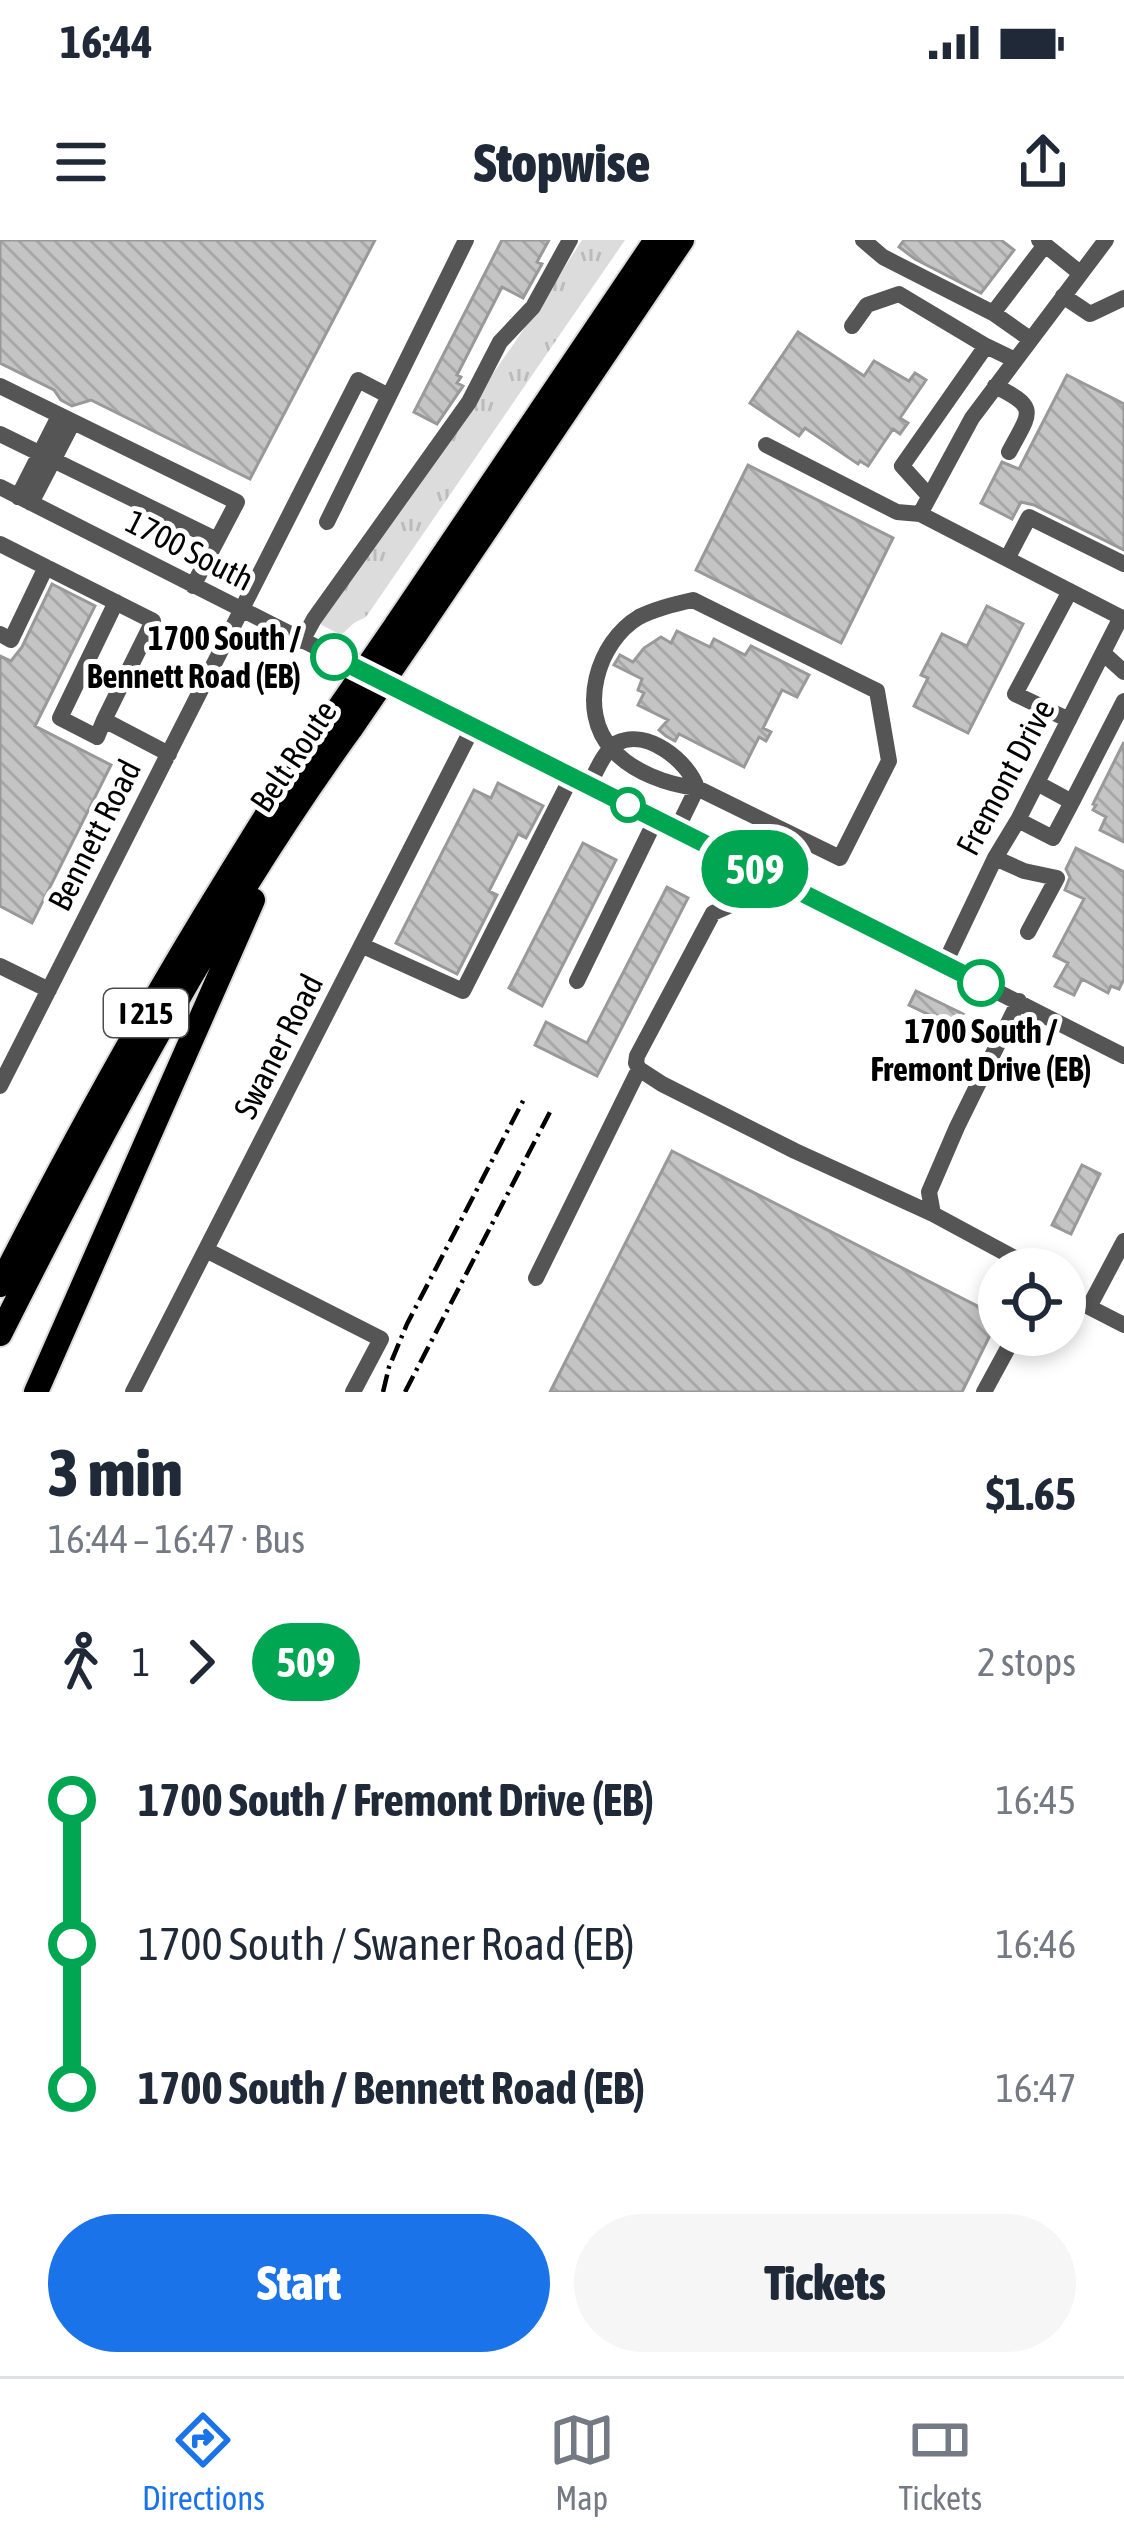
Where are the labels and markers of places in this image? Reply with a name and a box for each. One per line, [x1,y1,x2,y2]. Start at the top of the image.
place label: 1700 South / Bennett Road (EB) [87,619,302,695]
marker: 1700 South / Bennett Road (EB) [312,635,356,679]
unlabelled marker [612,789,644,821]
marker: 1700 South / Fremont Drive (EB) [959,961,1003,1005]
place label: 1700 South / Fremont Drive (EB) [871,1012,1091,1088]

